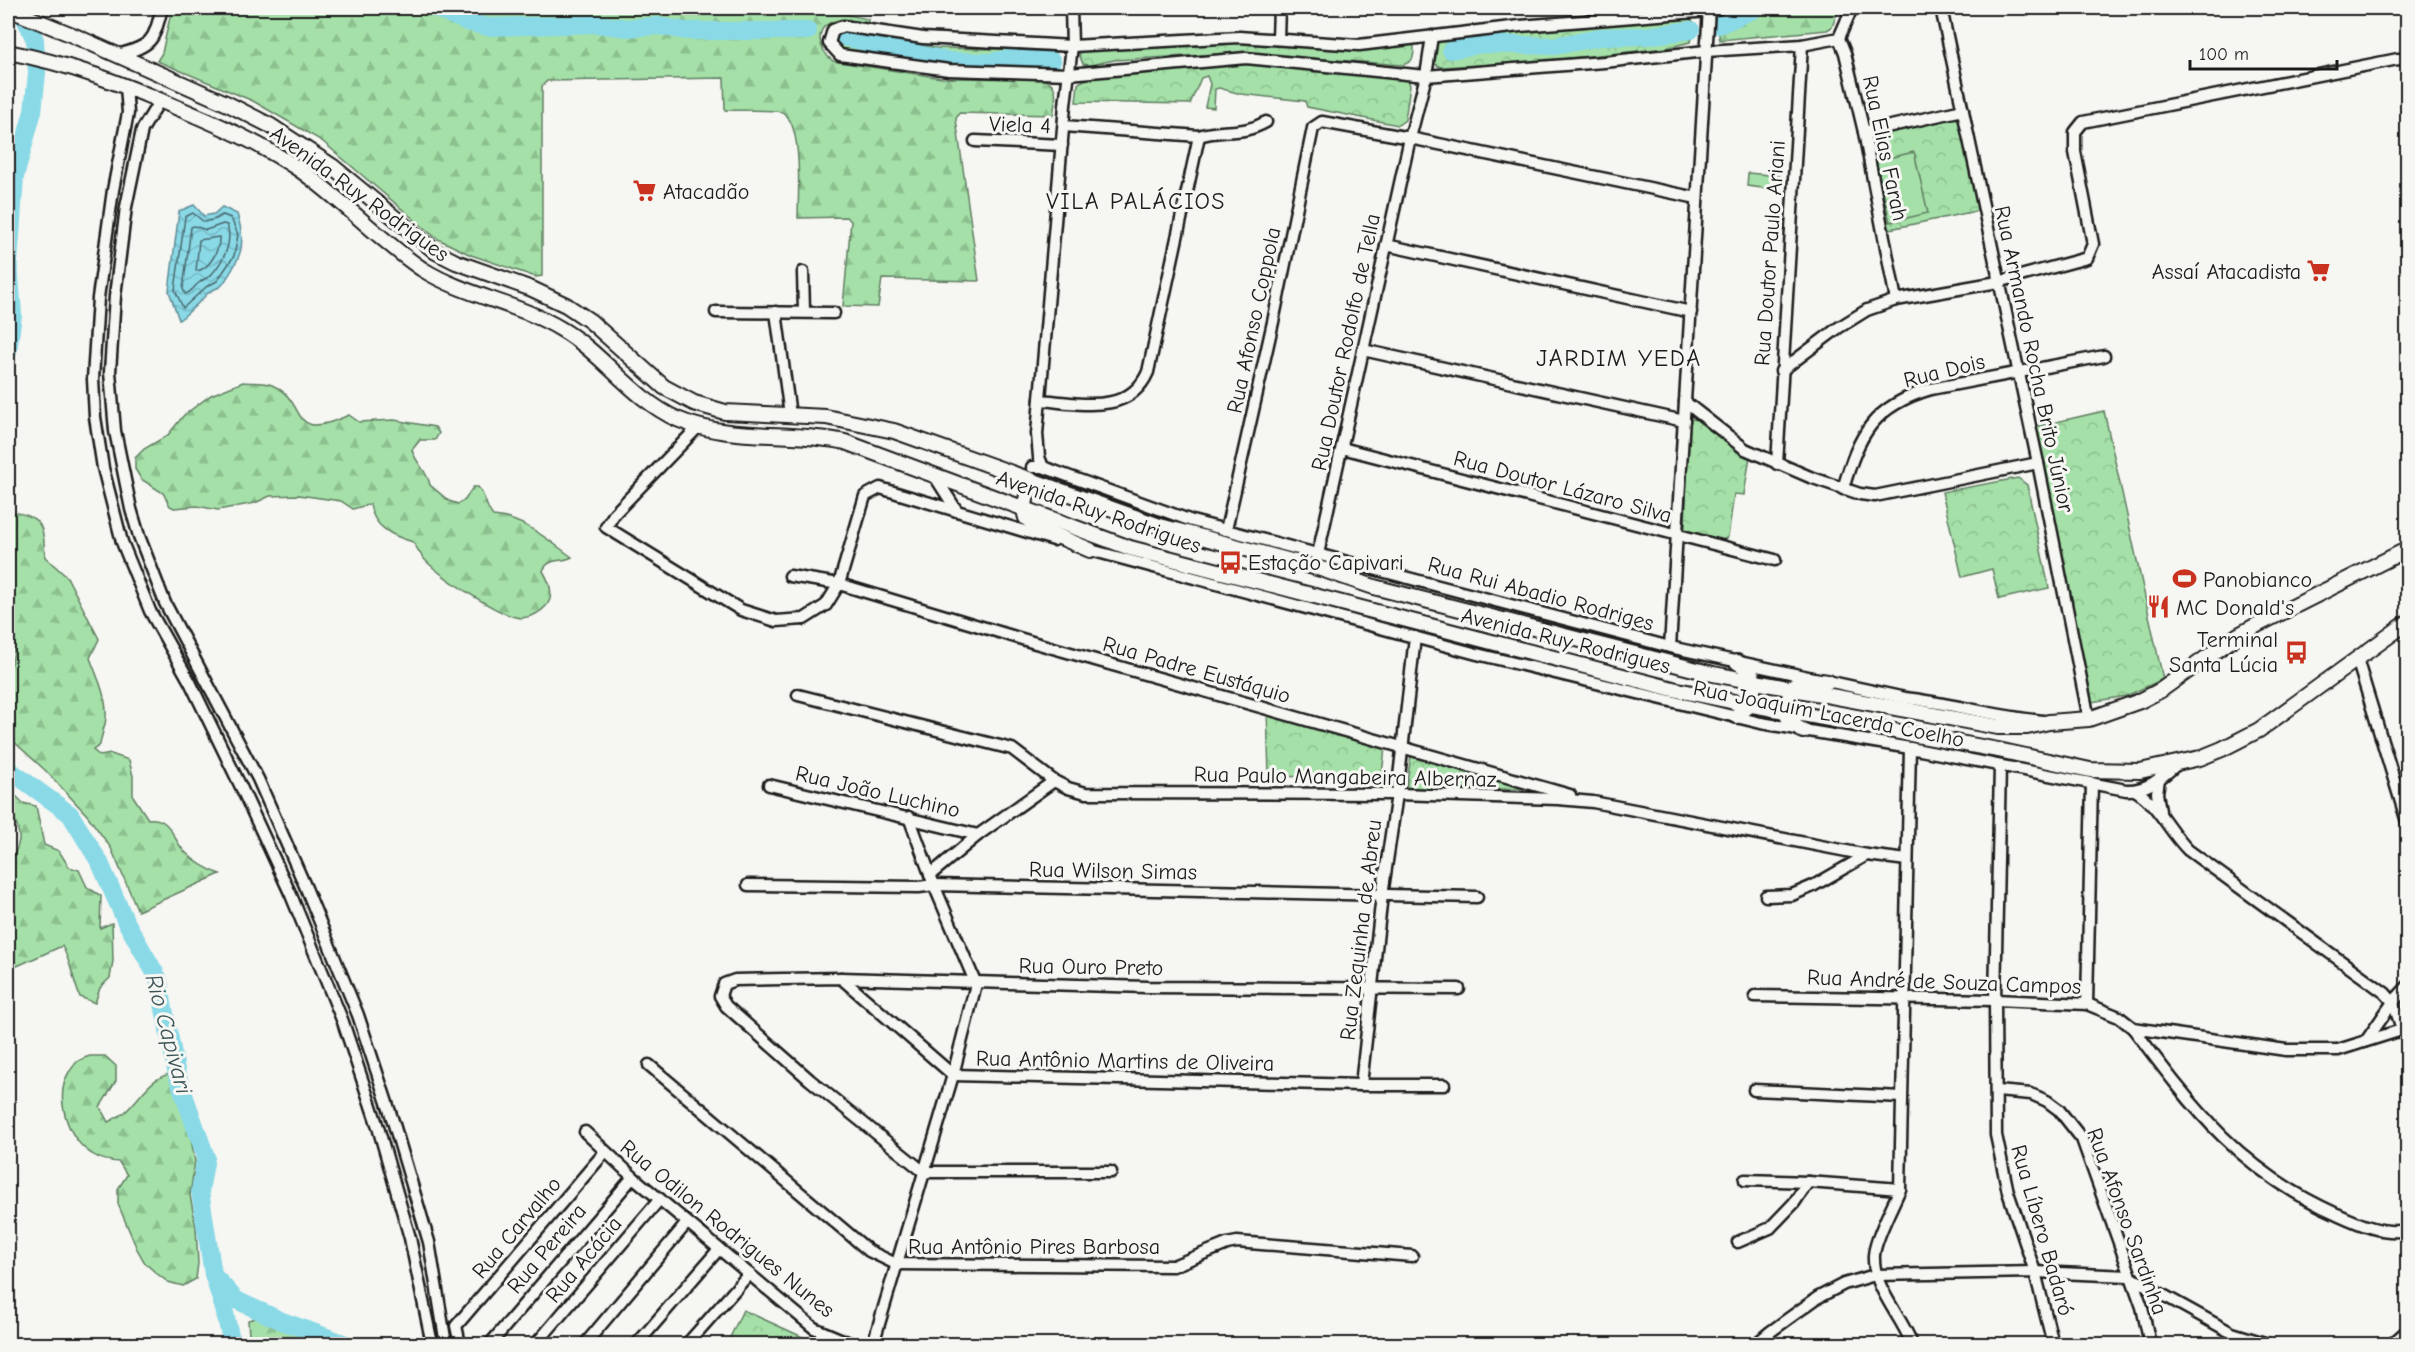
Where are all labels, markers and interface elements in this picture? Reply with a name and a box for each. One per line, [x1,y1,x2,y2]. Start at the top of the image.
scale bar [2190,33,2337,71]
text: 100 m [2199,44,2249,65]
street label: Rua Elias Farah [1857,73,1913,223]
street label: Viela 4 [989,111,1051,139]
street label: Avenida Ruy Rodrigues [265,120,454,267]
street label: Rua Doutor Paulo Ariani [1749,139,1791,367]
supermarket icon: Atacadão [632,178,658,204]
place label: Atacadão [663,179,749,205]
district label: VILA PALÁCIOS [1046,187,1226,215]
street label: Rua Armando Rocha Brito Júnior [1989,203,2079,515]
street label: Rua Doutor Rodolfo de Tella [1306,211,1386,473]
street label: Rua Afonso Coppola [1222,225,1286,416]
supermarket icon: Assaí Atacadista [2306,258,2332,284]
place label: Assaí Atacadista [2152,259,2301,285]
district label: JARDIM YEDA [1536,344,1702,372]
street label: Rua Dois [1901,348,1988,394]
street label: Rua Doutor Lázaro Silva [1451,445,1675,529]
street label: Avenida Ruy Rodrigues [993,465,1204,559]
bus stop icon: Estação Capivari [1217,549,1243,575]
place label: Estação Capivari [1248,550,1404,576]
street label: Rua Rui Abadio Rodriges [1425,551,1657,637]
sports icon: Panobianco [2172,566,2198,592]
place label: Panobianco [2203,567,2312,593]
restaurant icon: MC Donald's [2145,594,2171,620]
place label: MC Donald's [2176,595,2294,621]
street label: Avenida Ruy Rodrigues [1459,602,1673,680]
place label: Terminal Santa Lúcia [2169,627,2278,678]
street label: Rua Padre Eustáquio [1100,631,1294,709]
bus stop icon: Terminal Santa Lúcia [2283,639,2309,665]
street label: Rua Joaquim Lacerda Coelho [1691,675,1967,753]
street label: Rua João Luchino [793,760,963,824]
street label: Rua Paulo Mangabeira Albernaz [1193,761,1497,793]
street label: Rua Zequinha de Abreu [1335,818,1387,1042]
street label: Rua Wilson Simas [1029,857,1197,885]
street label: Rua Ouro Preto [1018,953,1164,981]
street label: Rua André de Souza Campos [1806,964,2081,1000]
water label: Rio Capivari [140,971,199,1098]
street label: Rua Antônio Martins de Oliveira [976,1045,1274,1077]
street label: Rua Afonso Sardinha [2081,1124,2173,1318]
street label: Rua Odilon Rodrigues Nunes [615,1134,840,1323]
street label: Rua Líbero Badaró [2005,1142,2079,1319]
street label: Rua Carvalho [467,1171,567,1284]
street label: Rua Pereira [502,1198,592,1299]
street label: Rua Acácia [540,1211,627,1308]
street label: Rua Antônio Pires Barbosa [908,1234,1160,1260]

